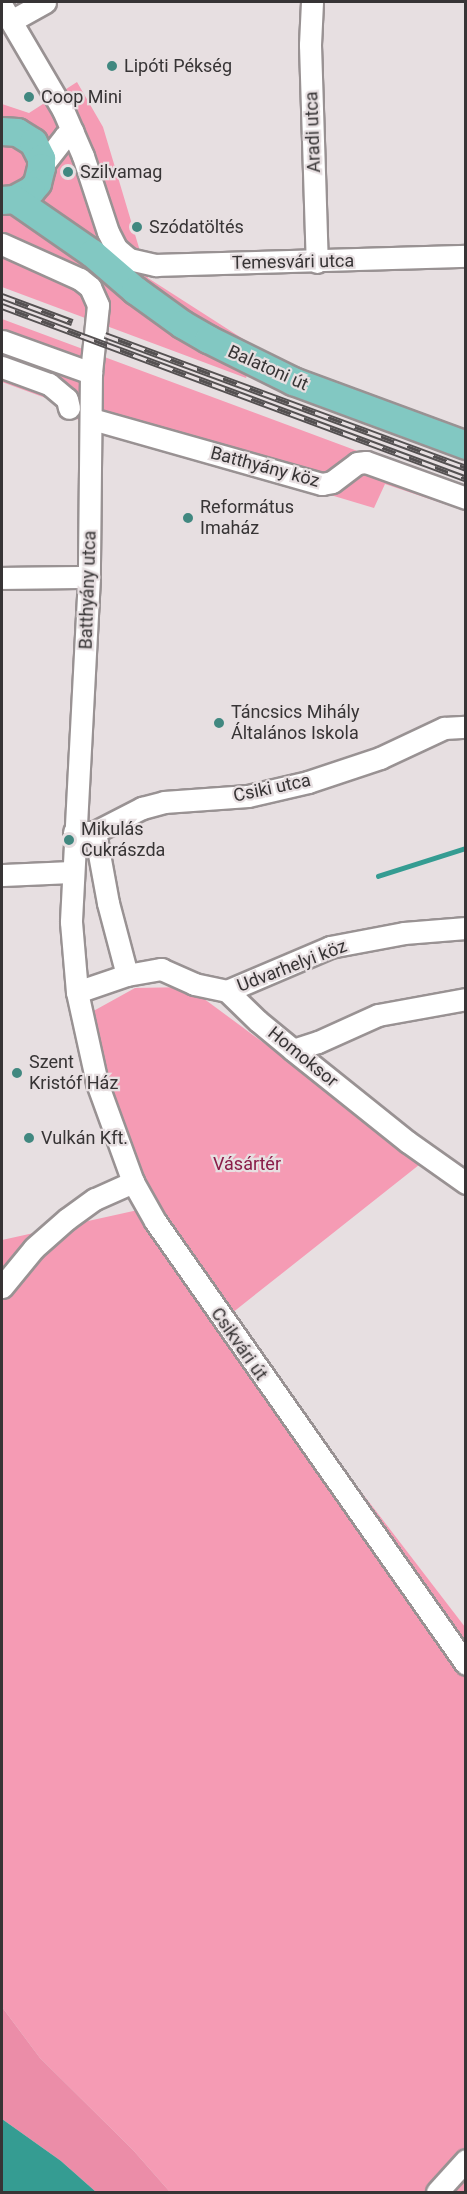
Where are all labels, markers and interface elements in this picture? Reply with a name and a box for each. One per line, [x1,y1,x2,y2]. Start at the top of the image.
place label: Lipóti Pékség [124,55,232,77]
marker: Lipóti Pékség [105,59,119,73]
place label: Coop Mini [41,86,122,108]
marker: Coop Mini [22,90,36,104]
street label: Aradi utca [301,91,325,173]
place label: Szilvamag [80,161,162,183]
marker: Szilvamag [61,165,75,179]
place label: Szódatöltés [149,216,244,238]
marker: Szódatöltés [130,220,144,234]
street label: Temesvári utca [232,250,354,274]
street label: Balatoni út [224,341,312,395]
street label: Batthyány köz [208,442,322,492]
place label: Református Imaház [200,497,294,540]
marker: Református Imaház [181,511,195,525]
street label: Batthyány utca [75,530,101,650]
place label: Táncsics Mihály Általános Iskola [231,702,359,744]
marker: Táncsics Mihály Általános Iskola [212,716,226,730]
street label: Csiki utca [231,769,313,807]
place label: Mikulás Cukrászda [81,819,165,862]
marker: Mikulás Cukrászda [62,833,76,847]
street label: Udvarhelyi köz [234,935,350,997]
street label: Homoksor [264,1022,342,1092]
place label: Szent Kristóf Ház [29,1052,118,1094]
marker: Szent Kristóf Ház [10,1066,24,1080]
place label: Vulkán Kft. [41,1127,128,1149]
marker: Vulkán Kft. [22,1131,36,1145]
park label: Vásártér [213,1153,281,1175]
street label: Csikvári út [206,1304,272,1384]

